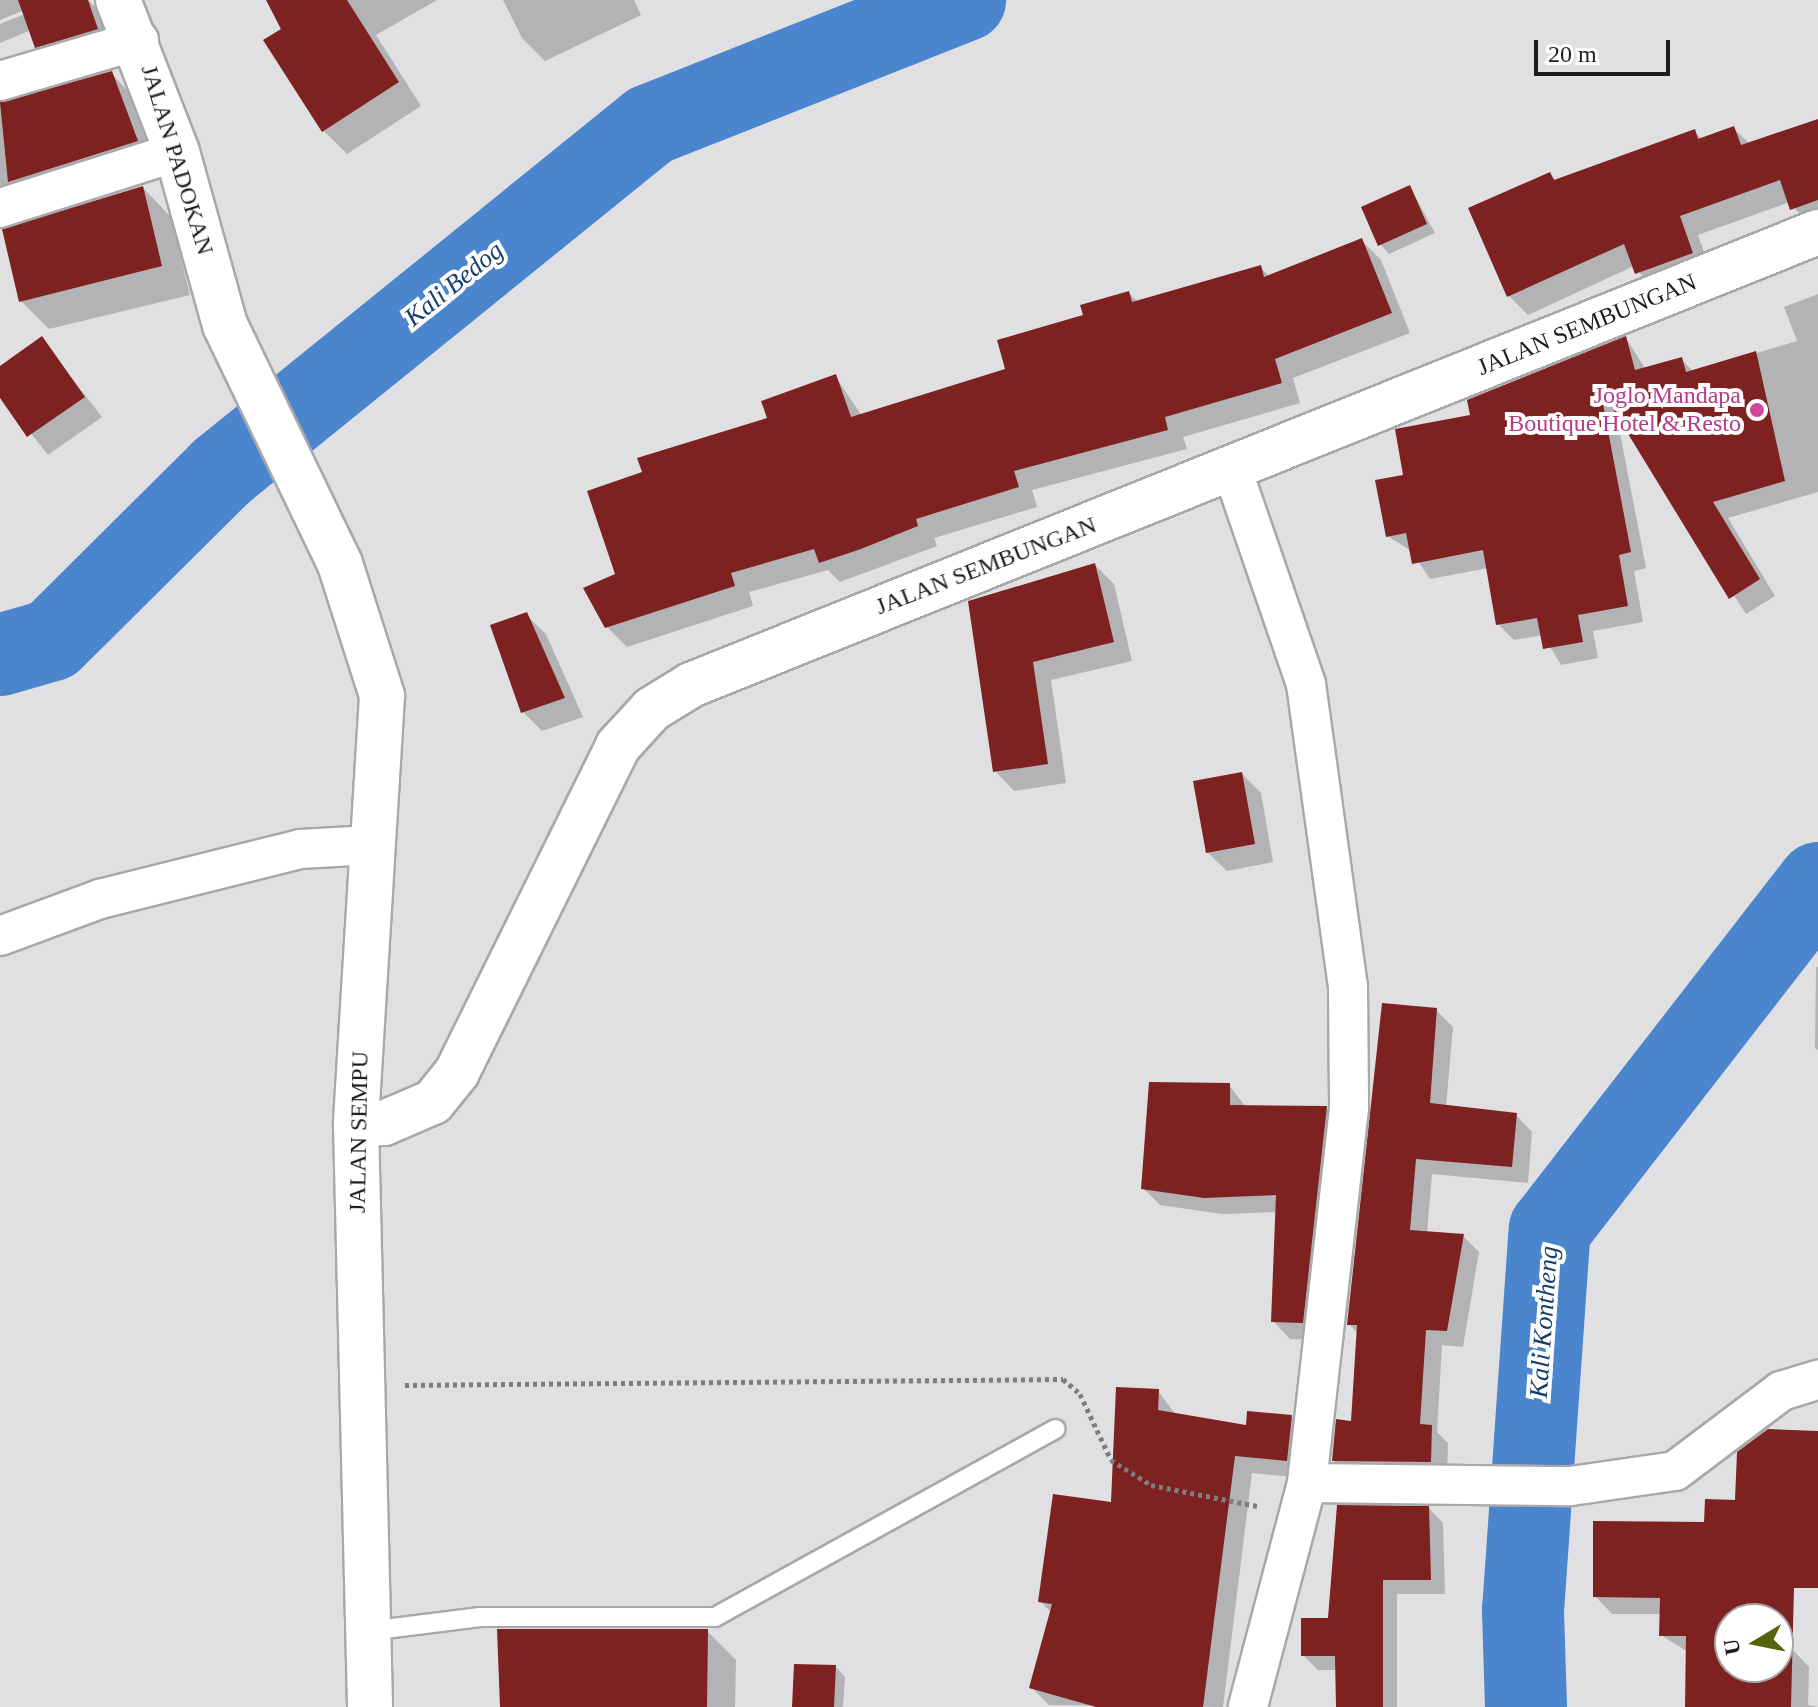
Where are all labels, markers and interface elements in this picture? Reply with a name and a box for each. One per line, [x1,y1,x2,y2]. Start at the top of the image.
scale bar [1538,24,1674,74]
text: 20 m [1548,41,1597,67]
street label: JALAN PADOKAN [134,62,220,258]
water label: Kali Bedog [398,235,510,333]
street label: JALAN SEMBUNGAN [1473,268,1701,382]
place label: Joglo Mandapa Boutique Hotel & Resto [1508,382,1741,438]
marker: Joglo Mandapa Boutique Hotel & Resto [1748,401,1766,419]
street label: JALAN SEMBUNGAN [872,511,1100,621]
street label: JALAN SEMPU [343,1051,375,1213]
water label: Kali Kontheng [1523,1245,1565,1399]
north arrow [1714,1603,1794,1683]
text: U [1718,1637,1746,1657]

